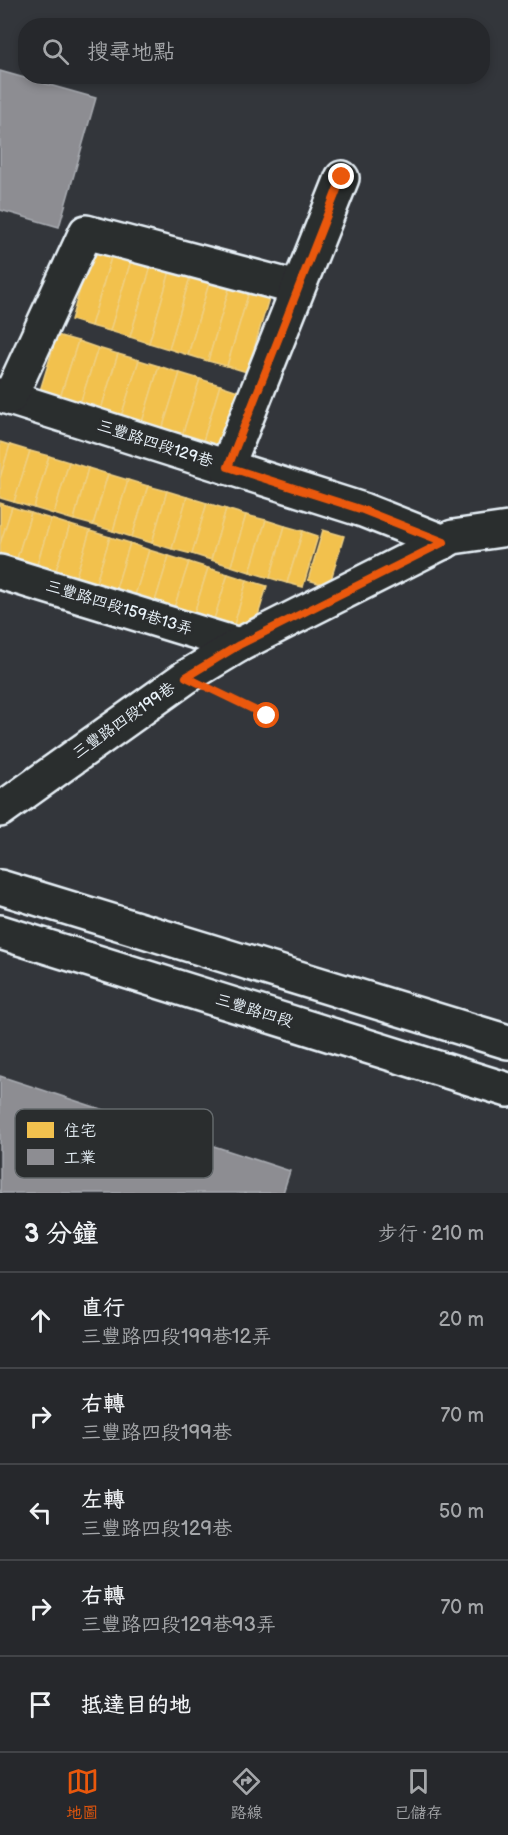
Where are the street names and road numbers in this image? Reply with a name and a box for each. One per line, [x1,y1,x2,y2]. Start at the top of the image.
street label: 三豐路四段129巷 [95,416,215,472]
street label: 三豐路四段159巷13弄 [43,577,195,639]
street label: 三豐路四段199巷 [69,679,179,763]
street label: 三豐路四段 [213,990,295,1032]

